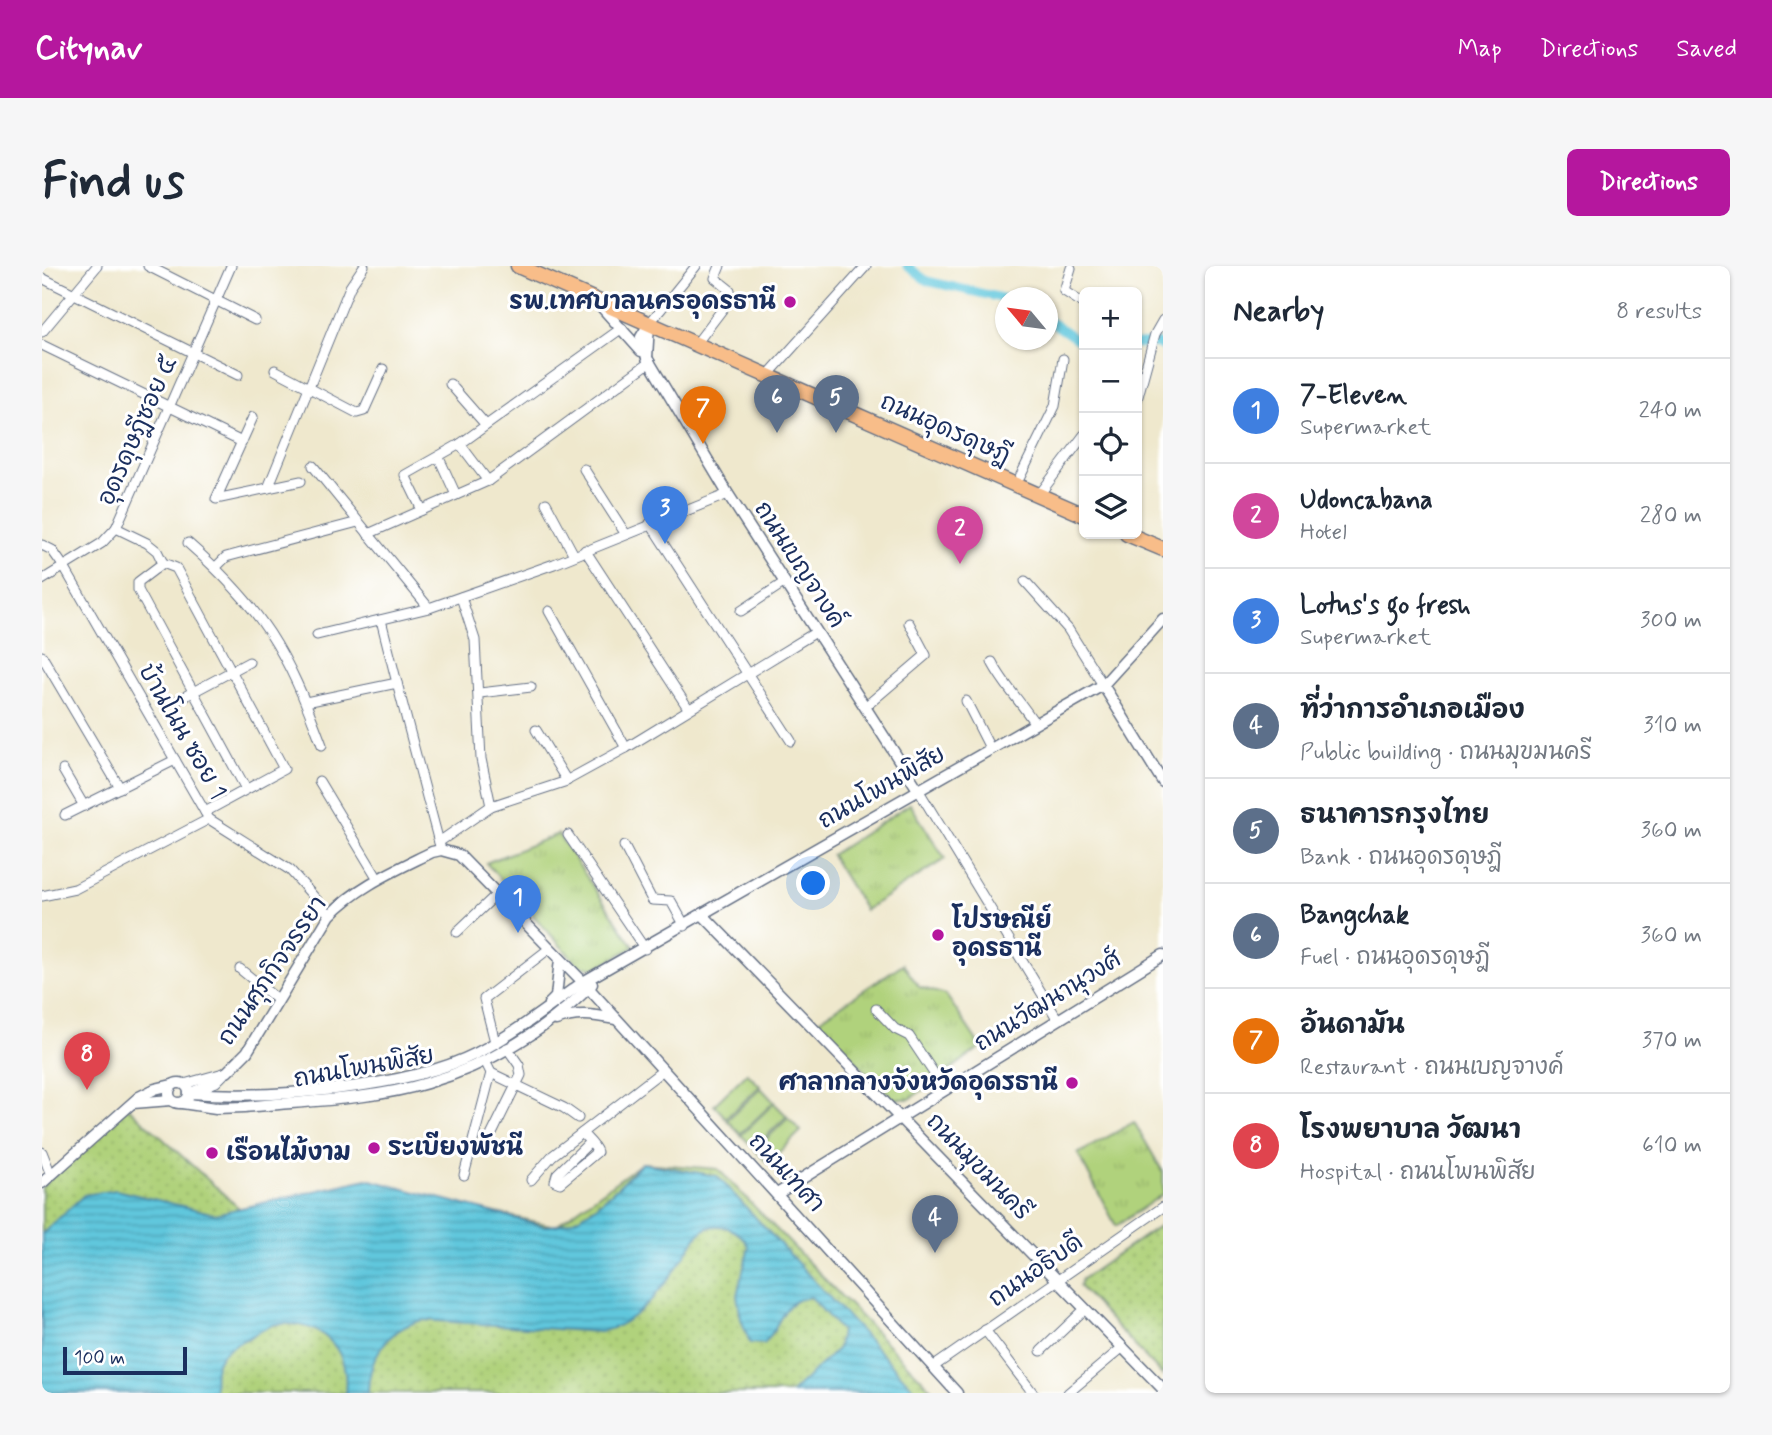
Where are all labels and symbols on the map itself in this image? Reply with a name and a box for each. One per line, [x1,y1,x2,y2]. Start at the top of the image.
place label: รพ.เทศบาลนครอุดรธานี [509,285,776,319]
north arrow [995,287,1058,350]
marker: รพ.เทศบาลนครอุดรธานี [782,294,798,310]
street label: อุดรดุษฎีซอย ๕ [90,351,186,511]
pin: 6 [754,375,800,433]
pin: 5 [813,375,859,433]
pin: 7 [680,386,726,444]
street label: ถนนอุดรดุษฎี [875,386,1015,472]
pin: 3 [642,486,688,544]
street label: ถนนเบญจางค์ [746,495,853,634]
pin: 2 [937,506,983,564]
street label: บ้านโนน ซอย 1 [131,658,235,805]
street label: ถนนโพนพิสัย [812,737,951,837]
your location [796,866,830,900]
pin: 1 [495,875,541,933]
street label: ถนนศุภกิจจรรยา [212,890,335,1052]
place label: โปรษณีย์ อุดรธานี [951,903,1052,966]
marker: โปรษณีย์ อุดรธานี [930,927,946,943]
street label: ถนนวัฒนานุวงศ์ [968,942,1129,1060]
pin: 8 [64,1032,110,1090]
street label: ถนนโพนพิสัย [291,1038,437,1096]
place label: ศาลากลางจังหวัดอุดรธานี [778,1066,1058,1100]
marker: ศาลากลางจังหวัดอุดรธานี [1064,1075,1080,1091]
street label: ถนนมุขมนครี [918,1106,1038,1228]
street label: ถนนเทศา [741,1127,831,1219]
place label: ระเบียงพัชนี [388,1131,523,1164]
place label: เรือนไม้งาม [226,1135,351,1169]
marker: ระเบียงพัชนี [366,1140,382,1156]
marker: เรือนไม้งาม [204,1145,220,1161]
pin: 4 [912,1195,958,1253]
street label: ถนนอธิบดี [982,1226,1089,1315]
scale bar [63,1344,187,1376]

